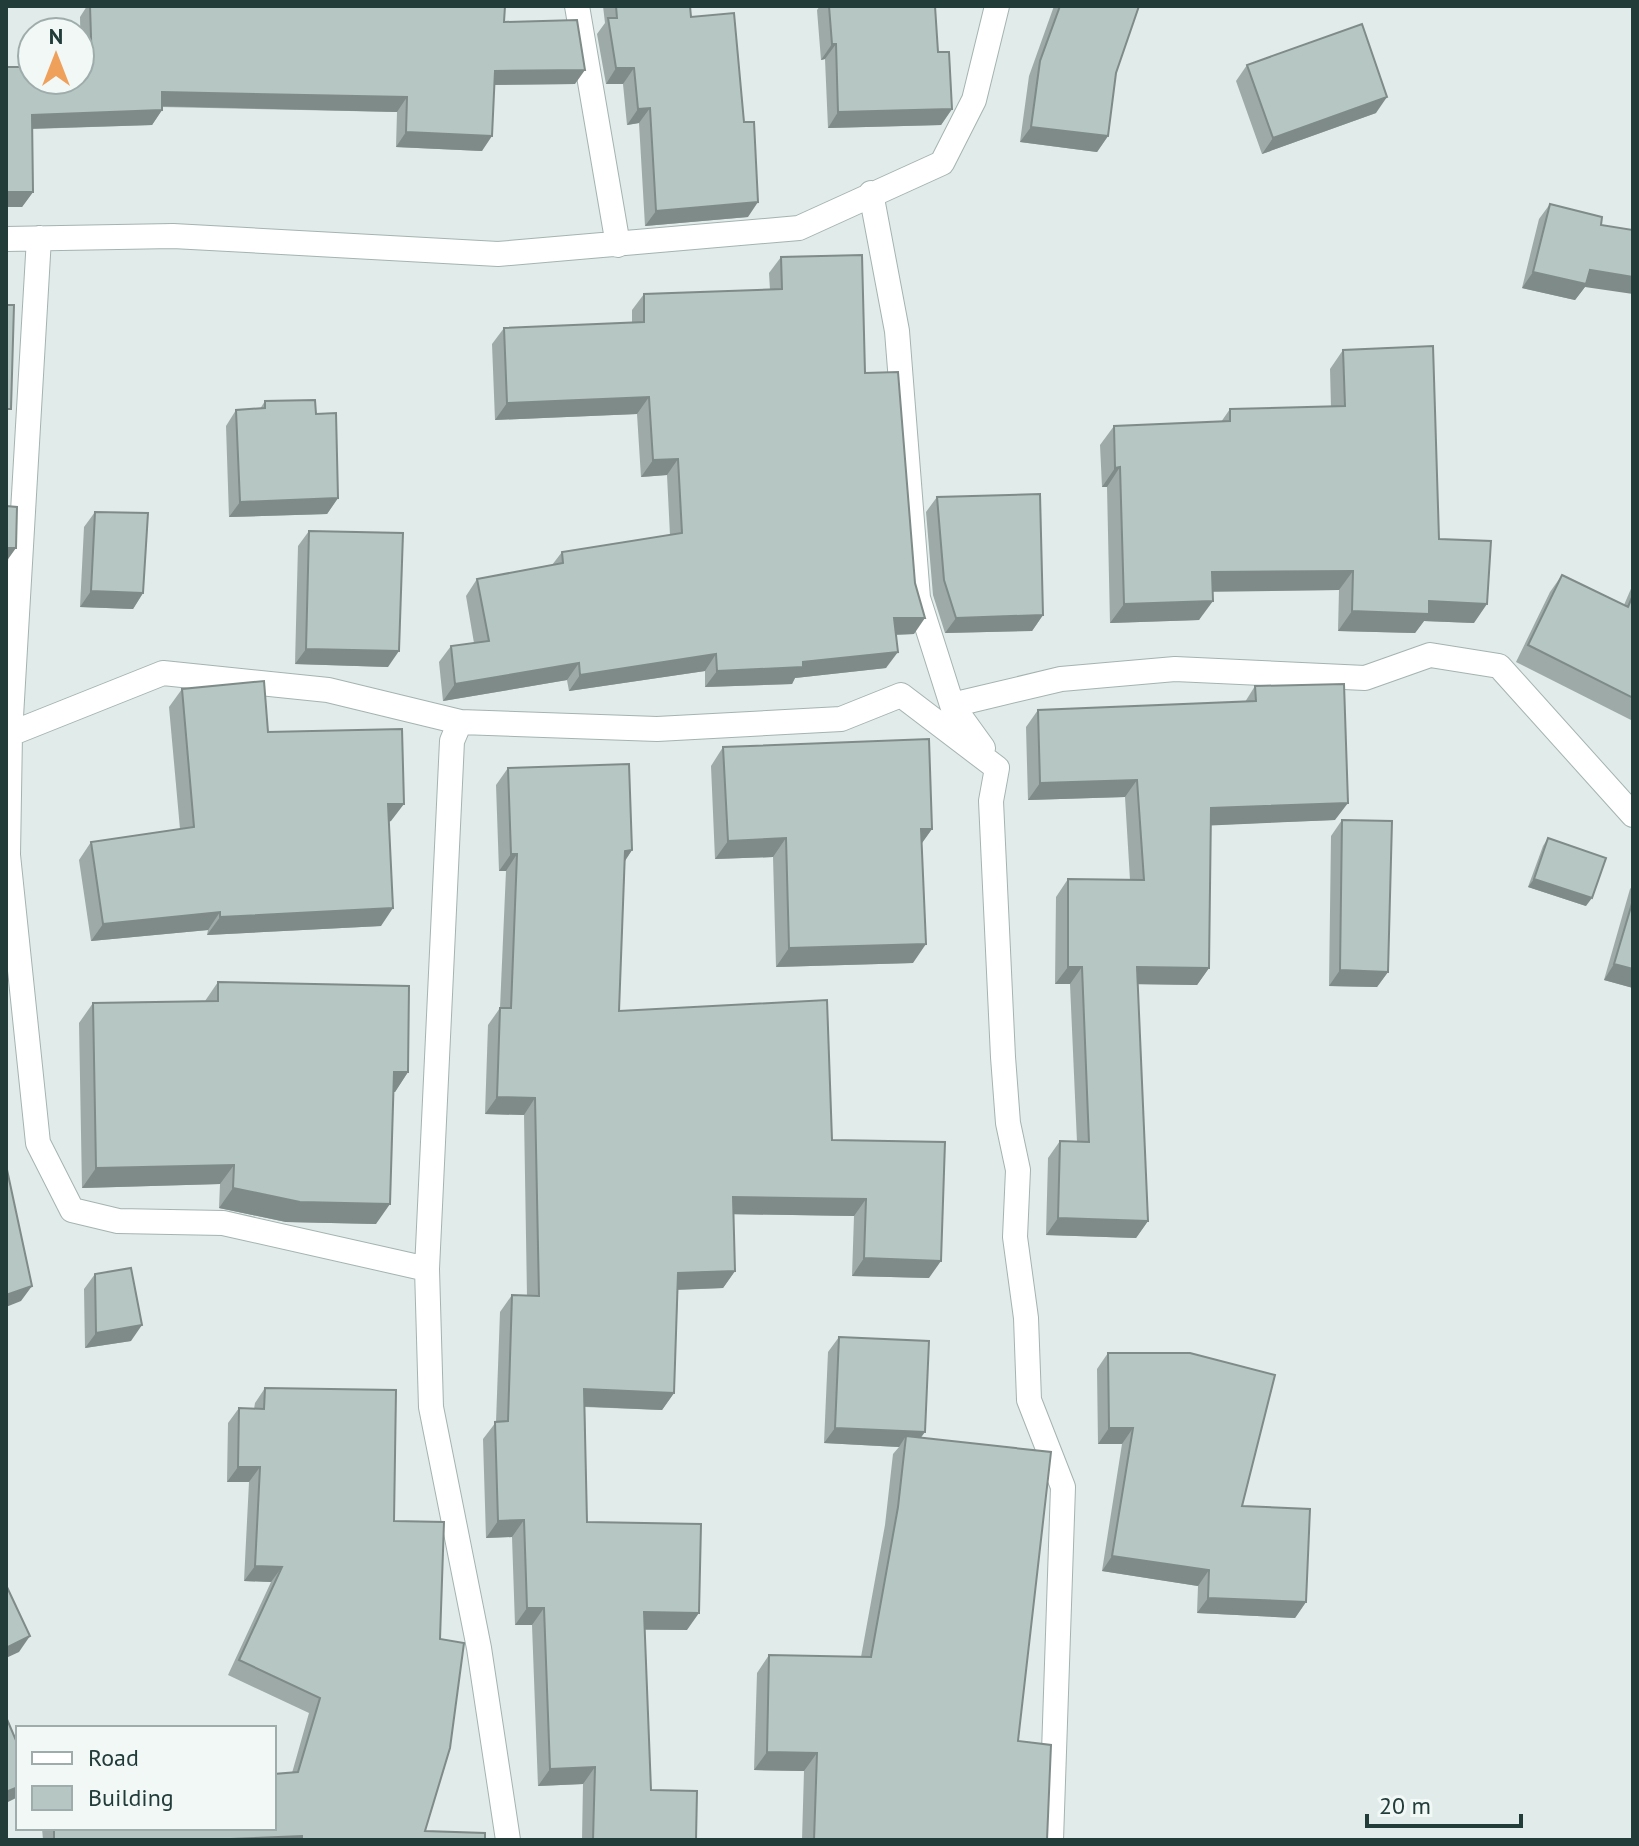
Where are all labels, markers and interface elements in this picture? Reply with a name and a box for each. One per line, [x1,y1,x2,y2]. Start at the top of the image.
north arrow [16,16,96,96]
text: N [49,22,63,50]
legend [16,1726,276,1830]
text: Road [88,1742,139,1773]
scale bar [1367,1778,1521,1828]
text: Building [88,1782,174,1813]
text: 20 m [1379,1790,1431,1821]

